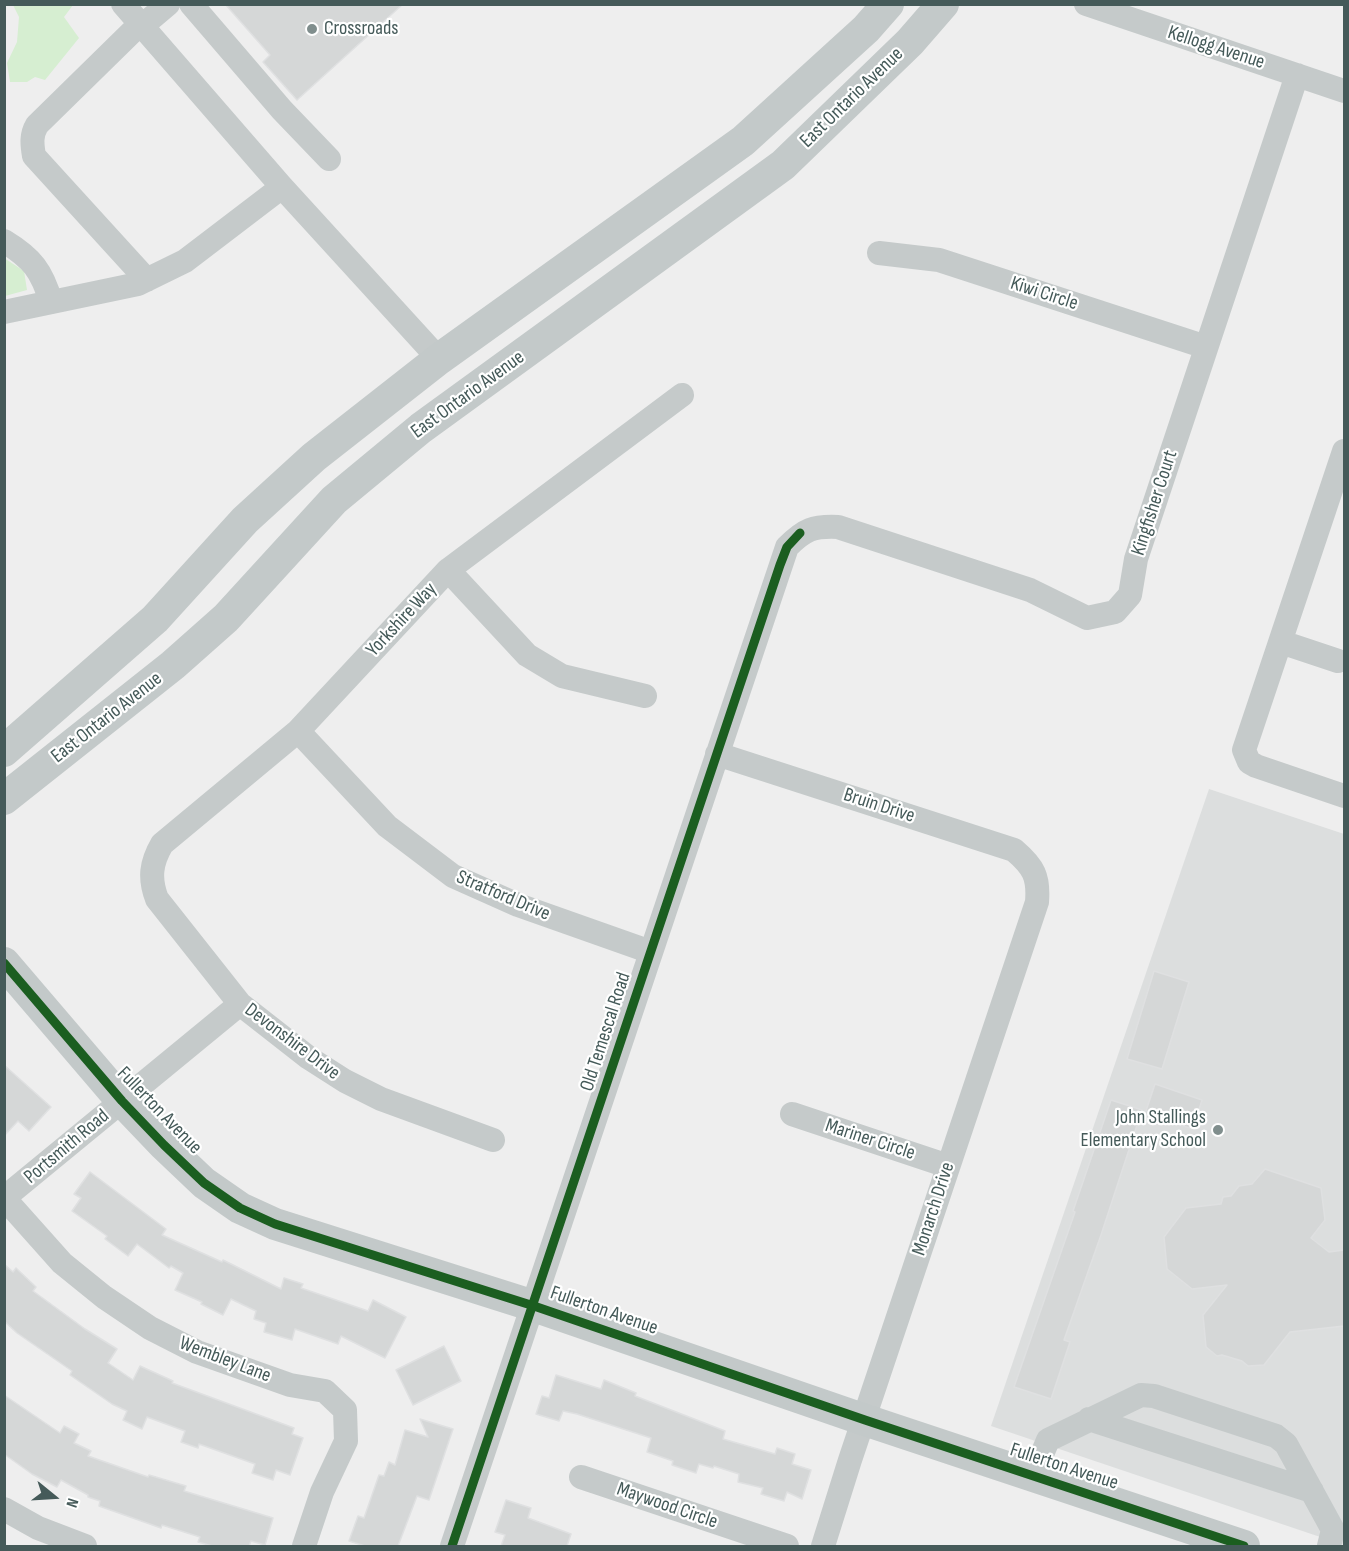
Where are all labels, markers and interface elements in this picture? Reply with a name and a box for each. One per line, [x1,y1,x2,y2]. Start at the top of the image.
place label: Crossroads [324,17,398,41]
street label: Kellogg Avenue [1165,21,1267,75]
marker: Crossroads [305,22,319,36]
street label: East Ontario Avenue [795,43,909,153]
street label: Kiwi Circle [1007,272,1081,316]
street label: East Ontario Avenue [407,346,529,444]
street label: Kingfisher Court [1127,447,1183,559]
street label: Yorkshire Way [362,578,442,662]
street label: East Ontario Avenue [47,667,167,769]
street label: Bruin Drive [840,783,918,829]
street label: Stratford Drive [453,866,553,926]
street label: Old Temescal Road [575,969,637,1095]
street label: Devonshire Drive [240,998,344,1086]
street label: Fullerton Avenue [111,1062,207,1160]
street label: Portsmith Road [20,1105,114,1189]
place label: John Stallings Elementary School [1080,1106,1206,1153]
street label: Mariner Circle [822,1114,918,1166]
marker: John Stallings Elementary School [1211,1123,1225,1137]
street label: Monarch Drive [908,1159,960,1259]
street label: Fullerton Avenue [547,1281,661,1341]
street label: Wembley Lane [176,1332,274,1388]
street label: Fullerton Avenue [1007,1438,1121,1496]
north arrow [24,1467,84,1527]
street label: Maywood Circle [613,1478,721,1534]
text: N [61,1496,82,1510]

